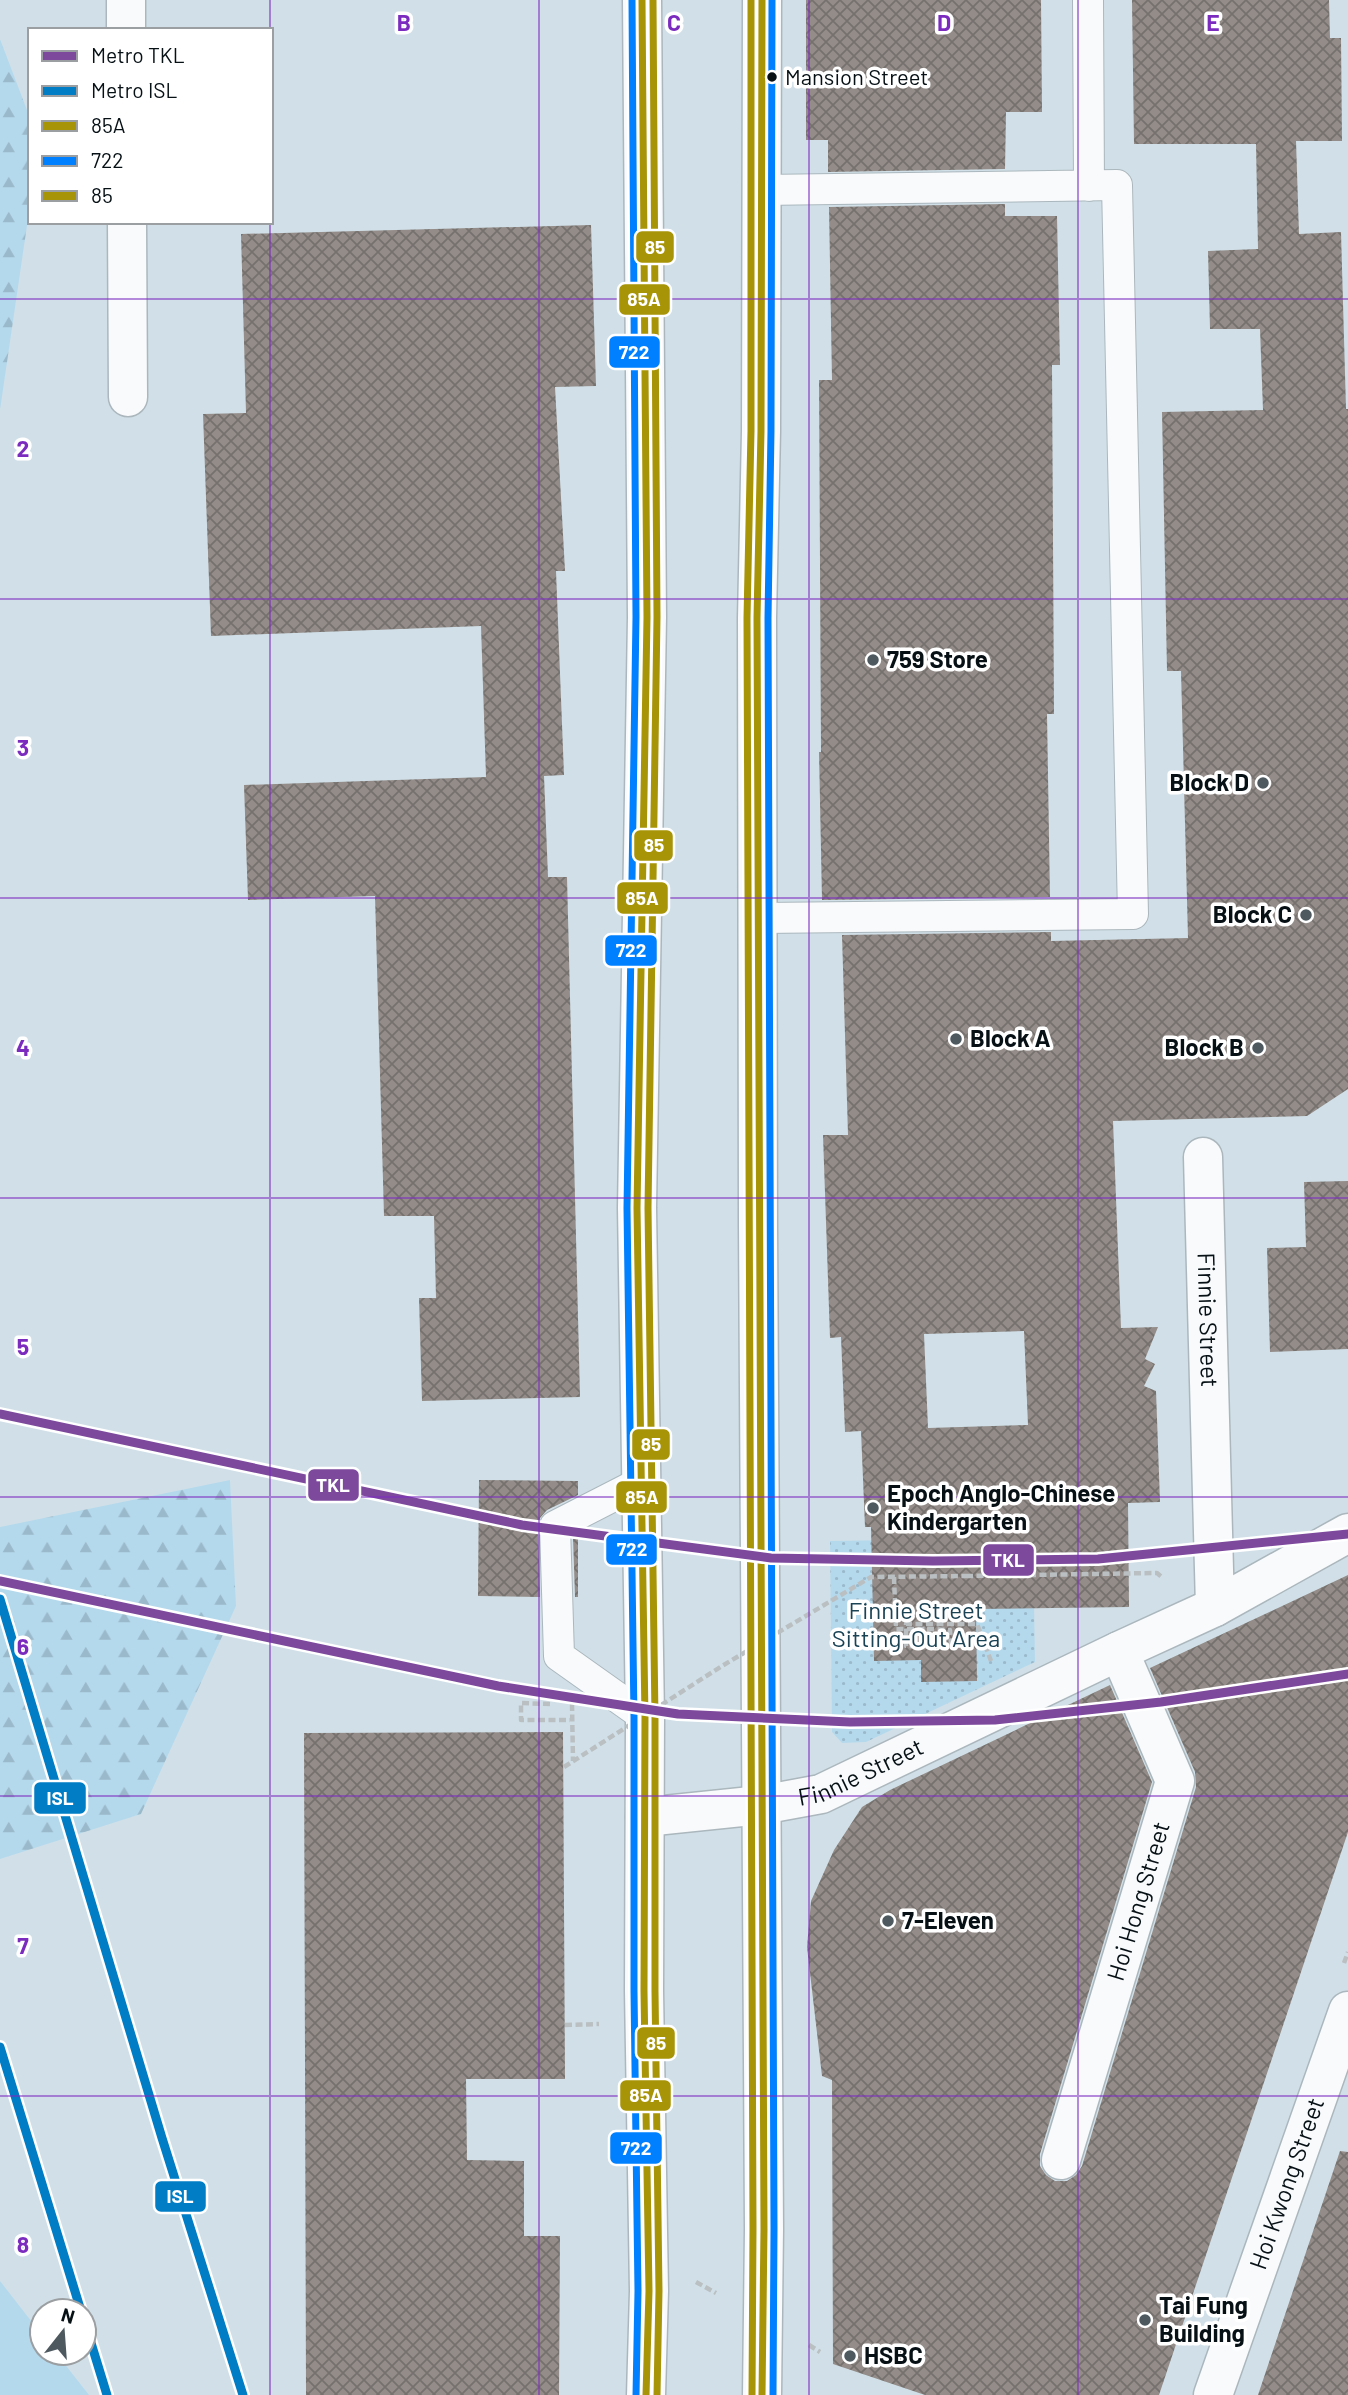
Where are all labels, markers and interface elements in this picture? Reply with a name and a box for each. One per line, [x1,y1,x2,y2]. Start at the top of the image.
text: B [397,8,411,36]
text: C [667,8,681,36]
text: D [937,8,951,36]
text: E [1206,8,1220,36]
legend [28,28,273,224]
text: Metro TKL [91,42,185,67]
place label: Mansion Street [785,63,928,89]
marker: Mansion Street [765,70,779,84]
text: Metro ISL [91,77,178,102]
text: 85A [91,112,126,137]
text: 722 [91,147,123,172]
text: 85 [91,182,113,207]
line badge: 85 [635,230,675,264]
text: 85 [645,235,665,258]
line badge: 85A [618,283,671,316]
text: 85A [627,287,661,310]
line badge: 722 [608,335,661,369]
text: 722 [619,340,649,363]
text: 2 [17,434,29,462]
place label: 759 Store [887,644,988,673]
marker: 759 Store [865,652,881,668]
text: 3 [17,733,29,761]
place label: Block D [1170,767,1249,796]
marker: Block D [1255,775,1271,791]
line badge: 85 [633,829,674,862]
text: 85 [644,833,664,856]
line badge: 85A [616,881,669,915]
text: 85A [625,886,659,909]
place label: Block C [1213,899,1292,928]
marker: Block C [1298,907,1314,923]
line badge: 722 [604,934,658,967]
text: 722 [616,938,646,961]
place label: Block A [970,1023,1051,1052]
marker: Block A [948,1031,964,1047]
place label: Block B [1165,1032,1244,1061]
text: 4 [16,1033,30,1061]
marker: Block B [1250,1040,1266,1056]
street label: Finnie Street [1193,1252,1225,1388]
text: 5 [17,1332,29,1360]
line badge: 85 [631,1428,671,1461]
text: 85 [641,1432,661,1455]
line badge: TKL [307,1468,360,1502]
text: TKL [316,1473,350,1496]
place label: Epoch Anglo-Chinese Kindergarten [887,1478,1115,1535]
line badge: 85A [615,1480,668,1514]
text: 85A [625,1485,659,1508]
marker: Epoch Anglo-Chinese Kindergarten [865,1500,881,1516]
line badge: 722 [605,1533,658,1566]
text: 722 [617,1537,647,1560]
line badge: TKL [982,1543,1035,1577]
text: TKL [991,1548,1025,1571]
park label: Finnie Street Sitting-Out Area [832,1595,1000,1652]
text: 6 [17,1632,29,1660]
street label: Finnie Street [795,1731,927,1811]
line badge: ISL [33,1781,87,1815]
text: ISL [46,1786,74,1809]
street label: Hoi Hong Street [1100,1818,1175,1984]
place label: 7-Eleven [902,1905,994,1934]
marker: 7-Eleven [880,1913,896,1929]
text: 7 [17,1931,29,1959]
line badge: 85 [636,2026,676,2060]
text: 85 [646,2031,666,2054]
line badge: 85A [619,2079,672,2112]
text: 85A [629,2083,663,2106]
street label: Hoi Kwong Street [1242,2093,1329,2273]
line badge: 722 [609,2131,663,2165]
text: 722 [621,2136,651,2159]
line badge: ISL [154,2180,207,2213]
text: ISL [166,2184,194,2207]
text: 8 [17,2230,29,2258]
place label: Tai Fung Building [1159,2290,1248,2347]
north arrow [28,2297,98,2367]
text: N [59,2302,78,2328]
marker: Tai Fung Building [1137,2312,1153,2328]
place label: HSBC [864,2340,923,2369]
marker: HSBC [842,2348,858,2364]

